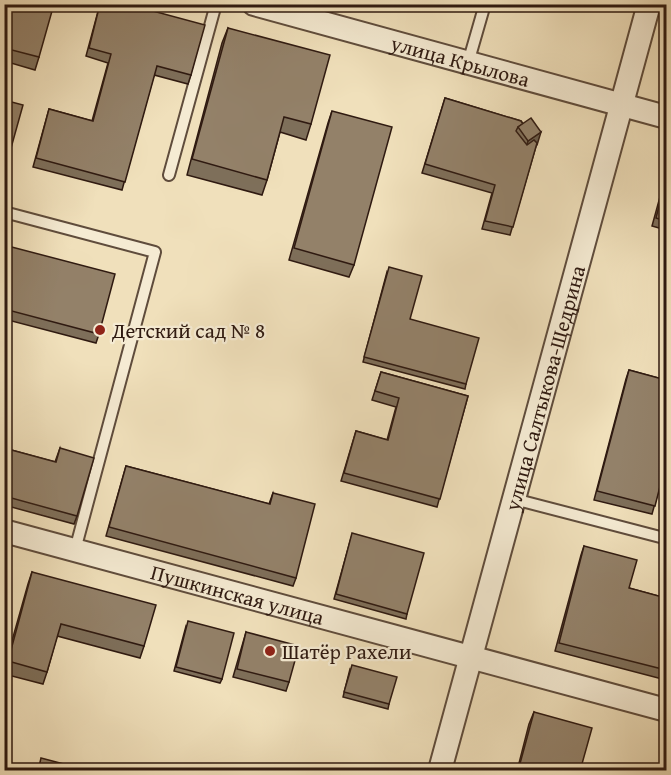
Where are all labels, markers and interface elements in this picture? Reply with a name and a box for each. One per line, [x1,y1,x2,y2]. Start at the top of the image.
street label: улица Крылова [386,26,533,94]
street label: улица Салтыкова-Щедрина [496,262,593,515]
place label: Детский сад № 8 [111,315,265,346]
marker: Детский сад № 8 [93,323,107,337]
street label: Пушкинская улица [148,556,328,632]
place label: Шатёр Рахели [282,636,411,667]
marker: Шатёр Рахели [263,644,277,658]

